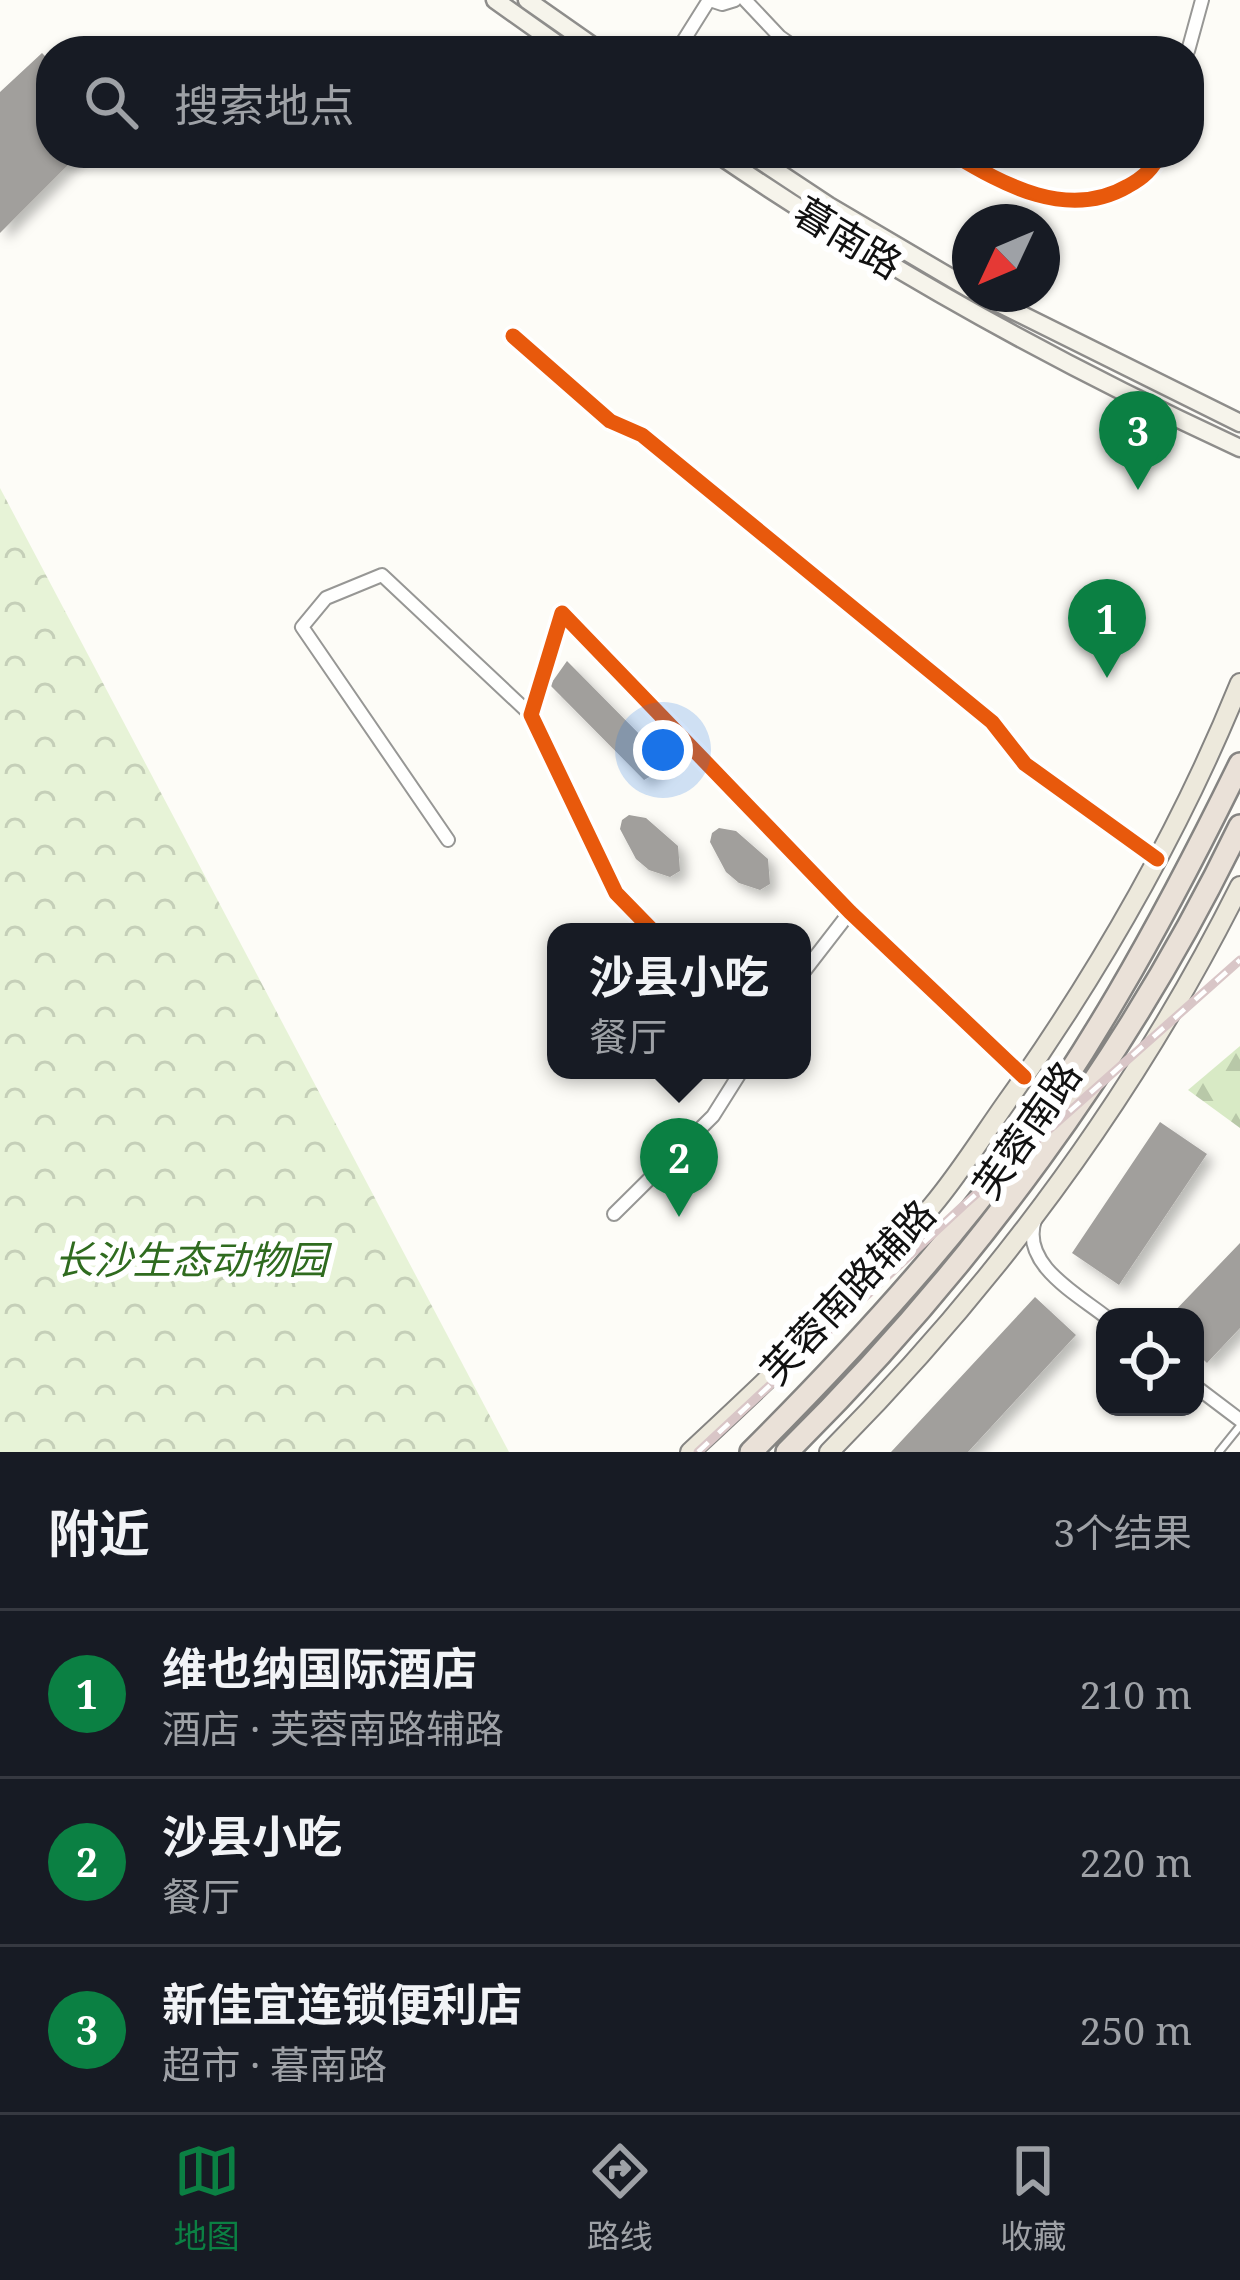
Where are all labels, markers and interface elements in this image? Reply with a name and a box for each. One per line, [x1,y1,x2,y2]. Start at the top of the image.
search box [36,36,1204,168]
icon: search [78,69,144,135]
text: 搜索地点 [174,74,354,135]
street label: 暮南路 [785,184,913,290]
north arrow [952,204,1060,312]
pin: 3 [1099,391,1177,490]
pin: 1 [1068,579,1146,678]
your location [633,720,693,780]
popup [547,923,811,1079]
text: 沙县小吃 [589,945,769,1006]
text: 餐厅 [589,1009,667,1062]
street label: 芙蓉南路 [959,1050,1092,1208]
pin: 2 [640,1118,718,1217]
street label: 芙蓉南路辅路 [748,1187,946,1395]
park label: 长沙生态动物园 [54,1232,332,1285]
map controls [1096,1308,1204,1416]
button: locate [1096,1308,1204,1416]
text: 附近 [48,1497,150,1567]
text: 3个结果 [1053,1505,1192,1558]
text: 维也纳国际酒店 [162,1637,477,1698]
text: 1 [76,1667,98,1720]
text: 210 m [1080,1667,1192,1720]
text: 酒店 · 芙蓉南路辅路 [162,1701,504,1754]
text: 沙县小吃 [162,1805,342,1866]
text: 2 [76,1835,98,1888]
text: 220 m [1080,1835,1192,1888]
text: 餐厅 [162,1869,240,1922]
text: 新佳宜连锁便利店 [162,1973,522,2034]
text: 3 [76,2003,98,2056]
text: 250 m [1080,2003,1192,2056]
text: 超市 · 暮南路 [162,2037,387,2090]
tab: 地图 [174,2138,240,2258]
tab: 路线 [587,2138,653,2258]
tab: 收藏 [1000,2138,1066,2258]

